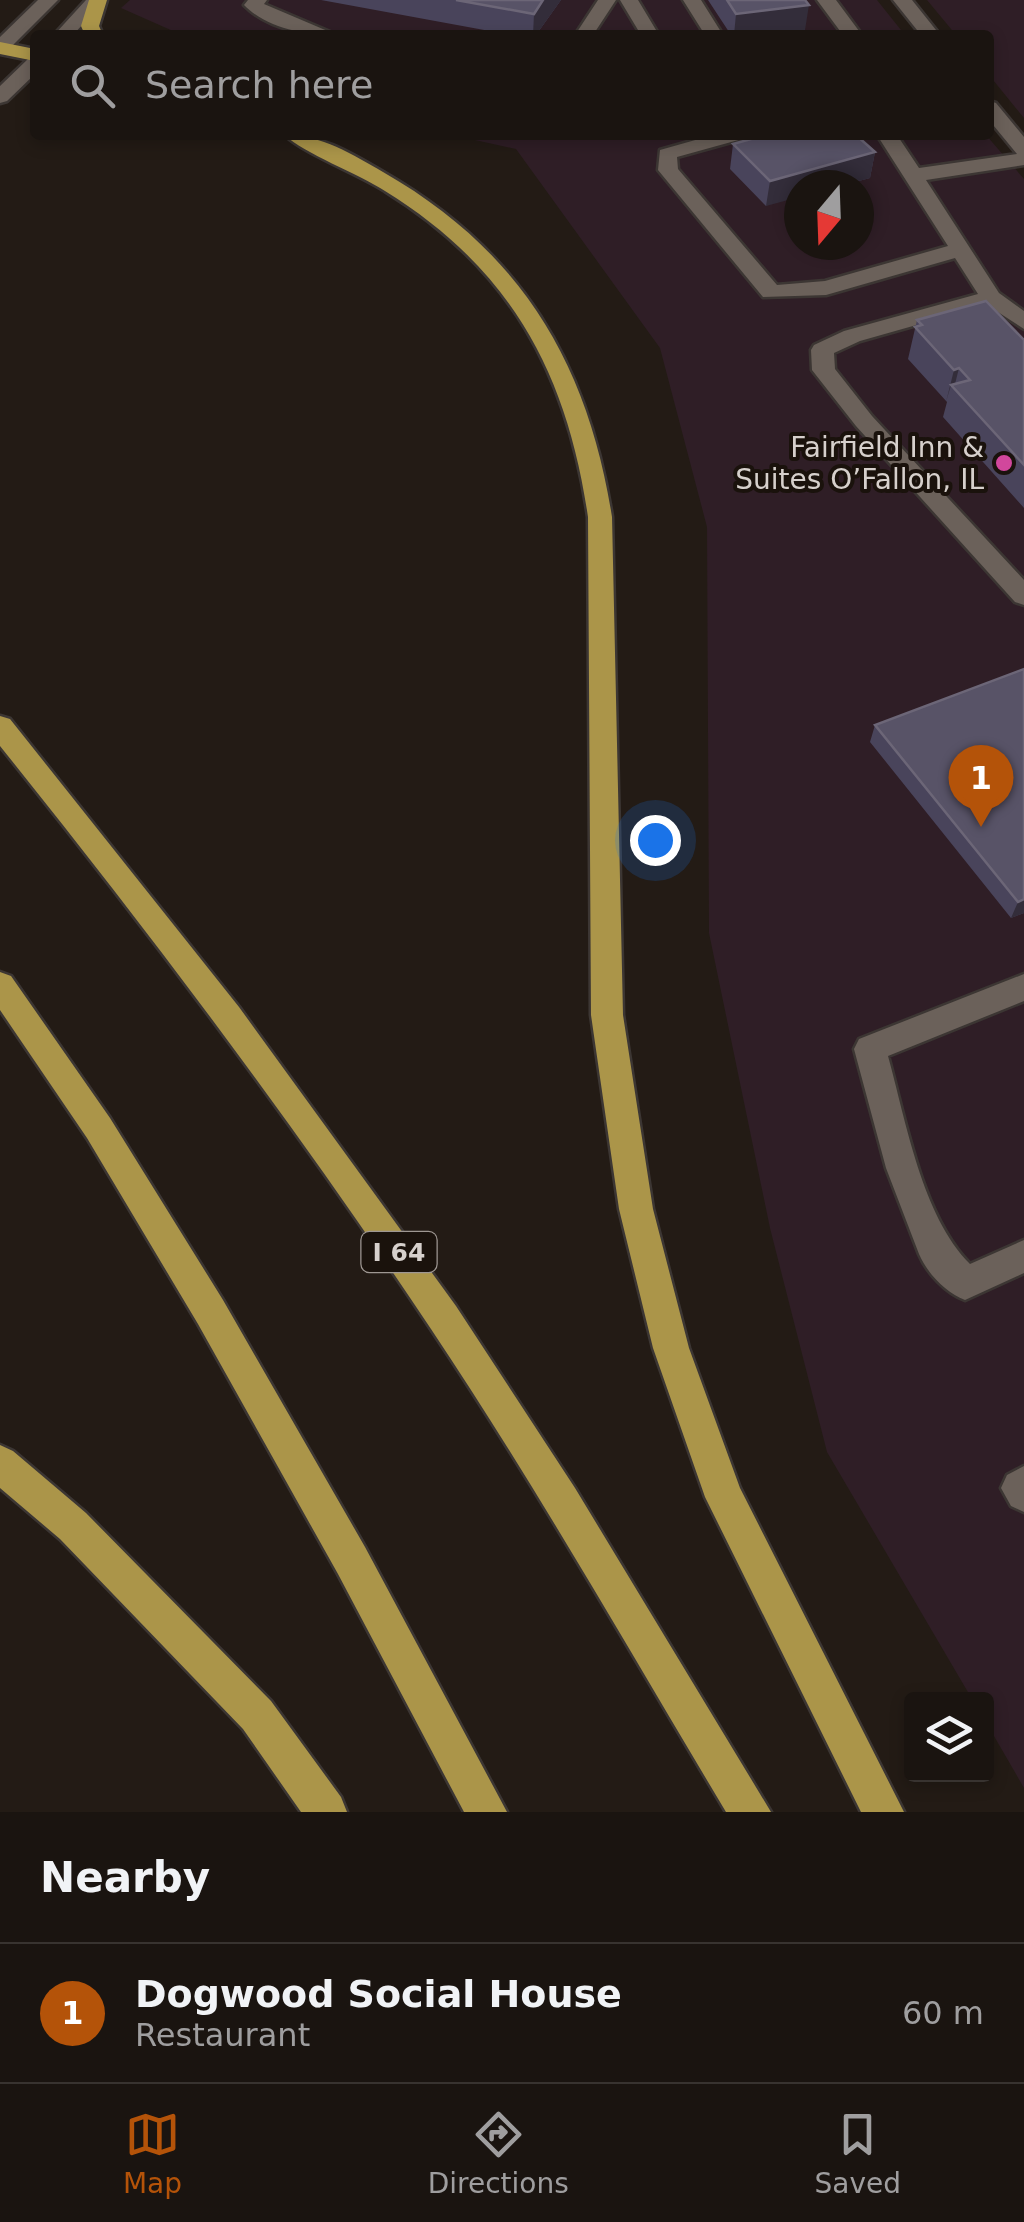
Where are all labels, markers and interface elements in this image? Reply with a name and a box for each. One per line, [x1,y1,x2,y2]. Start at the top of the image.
search box [30,30,994,140]
icon: search [65,58,120,113]
text: Search here [145,63,373,107]
north arrow [784,170,874,260]
place label: Fairfield Inn & Suites O’Fallon, IL [735,431,984,496]
marker: Fairfield Inn & Suites O’Fallon, IL [993,452,1015,474]
pin: 1 [948,744,1014,827]
your location [630,815,681,866]
road number: I 64 [362,1232,436,1272]
map controls [904,1692,994,1782]
button: layers [904,1692,994,1782]
text: Nearby [40,1853,210,1902]
text: Dogwood Social House [135,1972,622,2016]
text: 1 [61,1994,84,2032]
text: 60 m [902,1994,984,2032]
text: Restaurant [135,2016,310,2054]
tab: Map [123,2107,182,2200]
tab: Directions [428,2107,569,2200]
tab: Saved [815,2107,901,2200]

